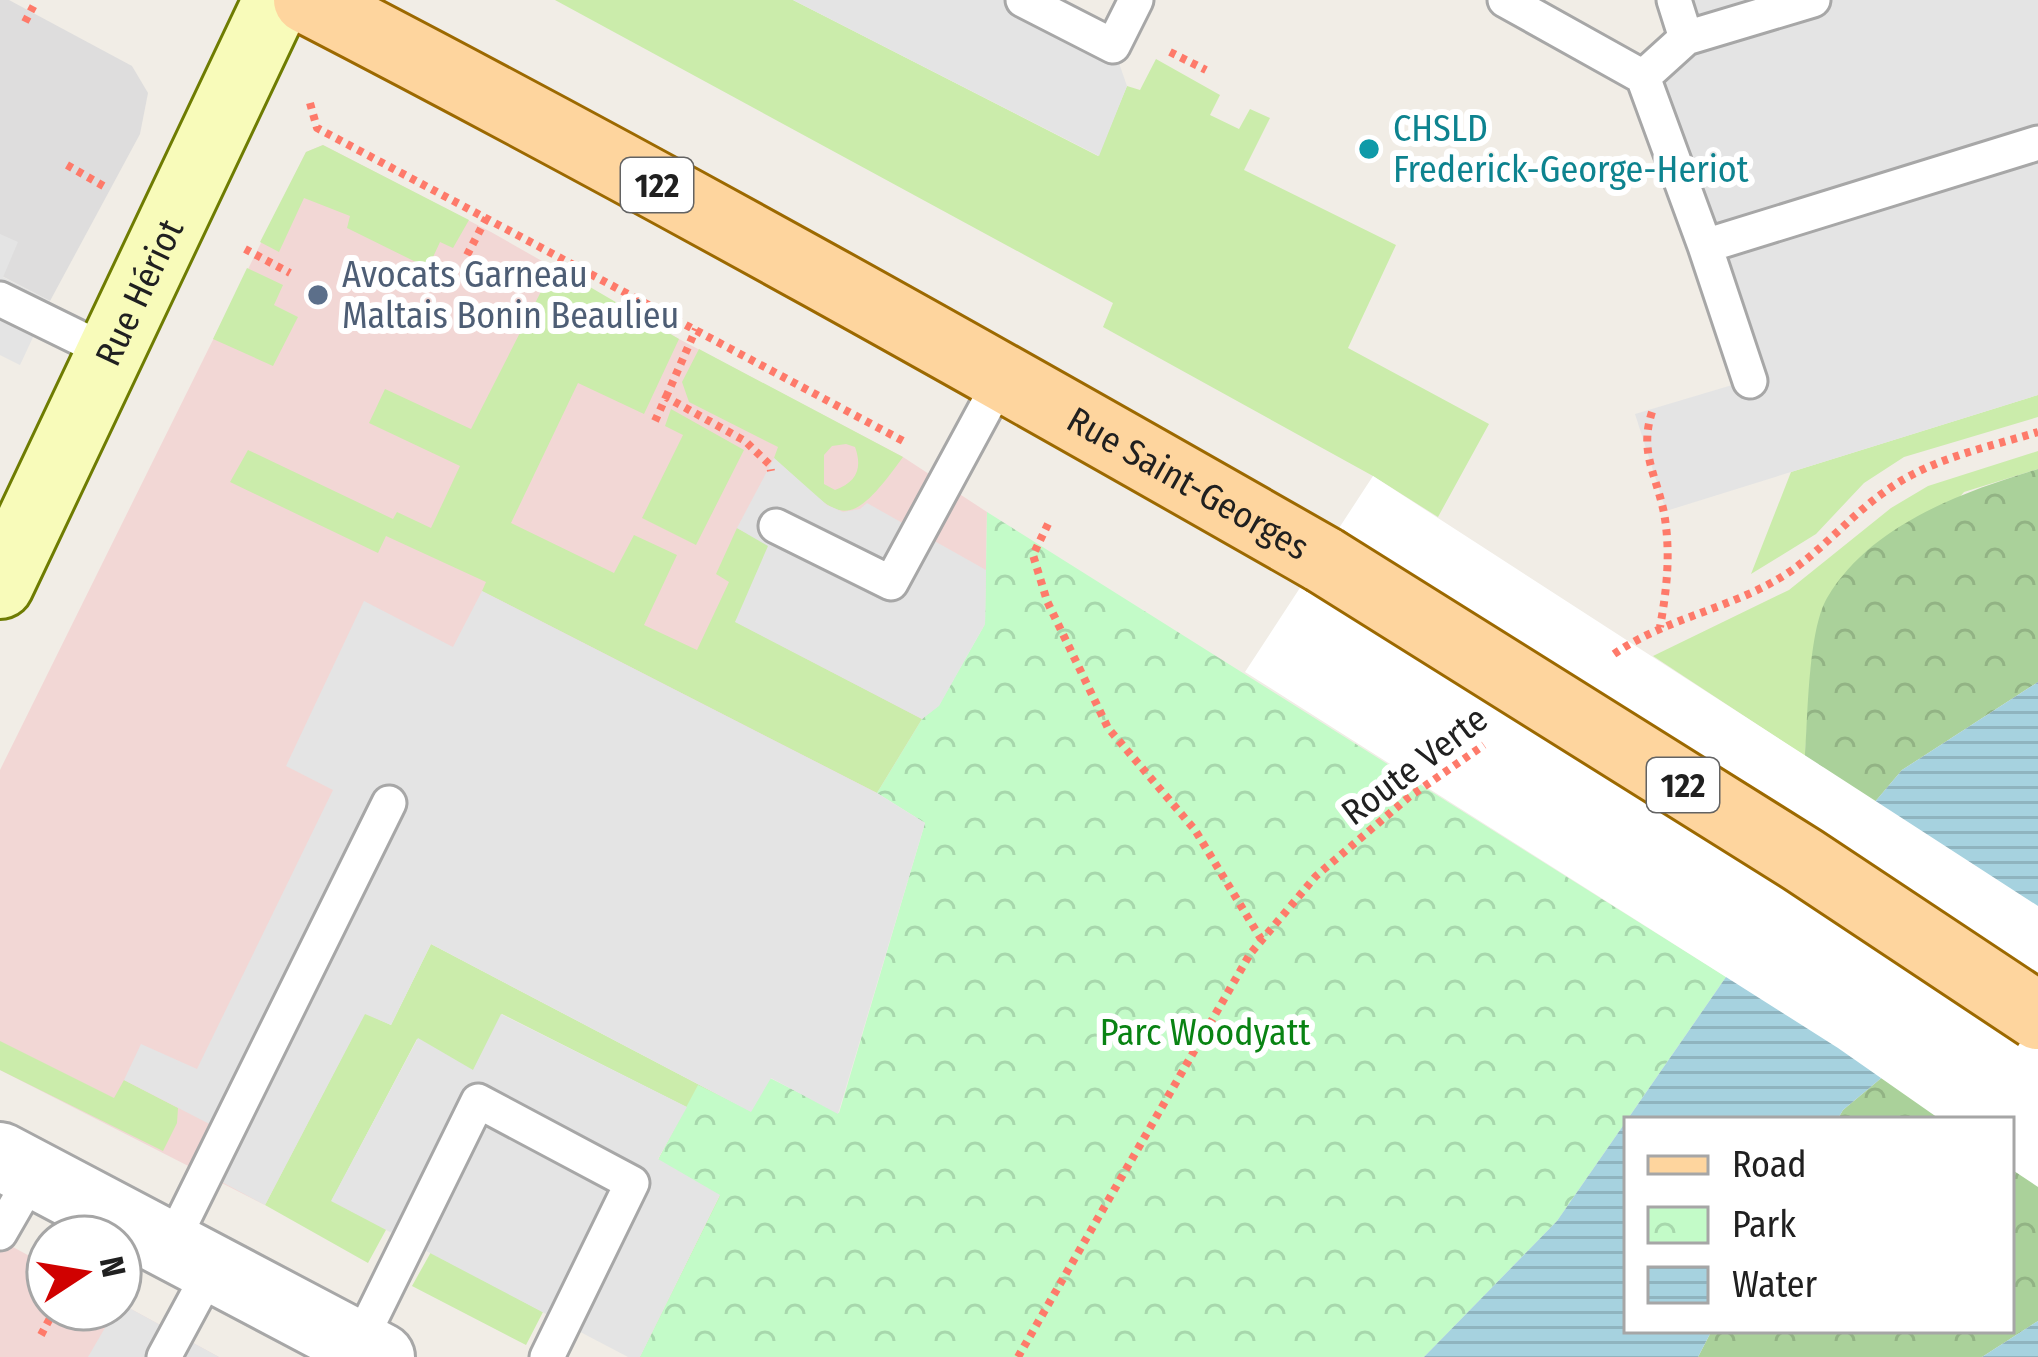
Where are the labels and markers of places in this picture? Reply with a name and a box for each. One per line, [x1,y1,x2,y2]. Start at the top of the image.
place label: CHSLD Frederick-George-Heriot [1393,107,1749,192]
marker: CHSLD Frederick-George-Heriot [1356,136,1382,162]
place label: Avocats Garneau Maltais Bonin Beaulieu [342,253,679,338]
marker: Avocats Garneau Maltais Bonin Beaulieu [305,282,331,308]

